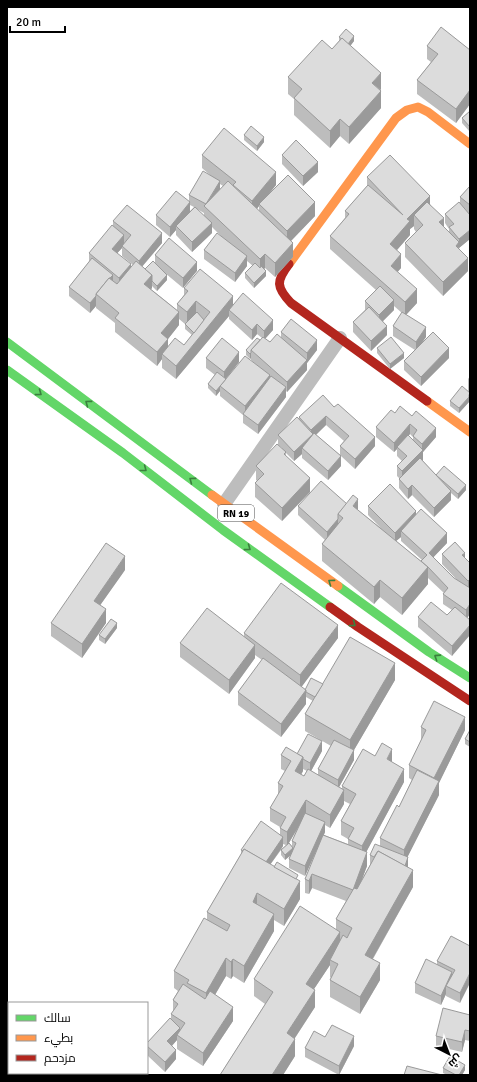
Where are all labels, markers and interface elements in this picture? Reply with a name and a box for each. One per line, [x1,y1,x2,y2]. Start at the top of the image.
scale bar [10,8,65,34]
text: 20 m [16,15,41,30]
one-way arrow [34,388,41,395]
one-way arrow [86,400,93,407]
one-way arrow [139,464,146,471]
one-way arrow [190,478,197,485]
road number: RN 19 [218,505,254,521]
one-way arrow [243,543,250,550]
one-way arrow [329,580,336,587]
one-way arrow [349,619,356,626]
one-way arrow [434,654,441,662]
legend [8,1002,148,1074]
text: سالك [44,1011,71,1026]
text: بطيء [44,1031,73,1048]
north arrow [429,1034,469,1074]
text: مزدحم [44,1051,76,1066]
text: ش [446,1052,465,1071]

